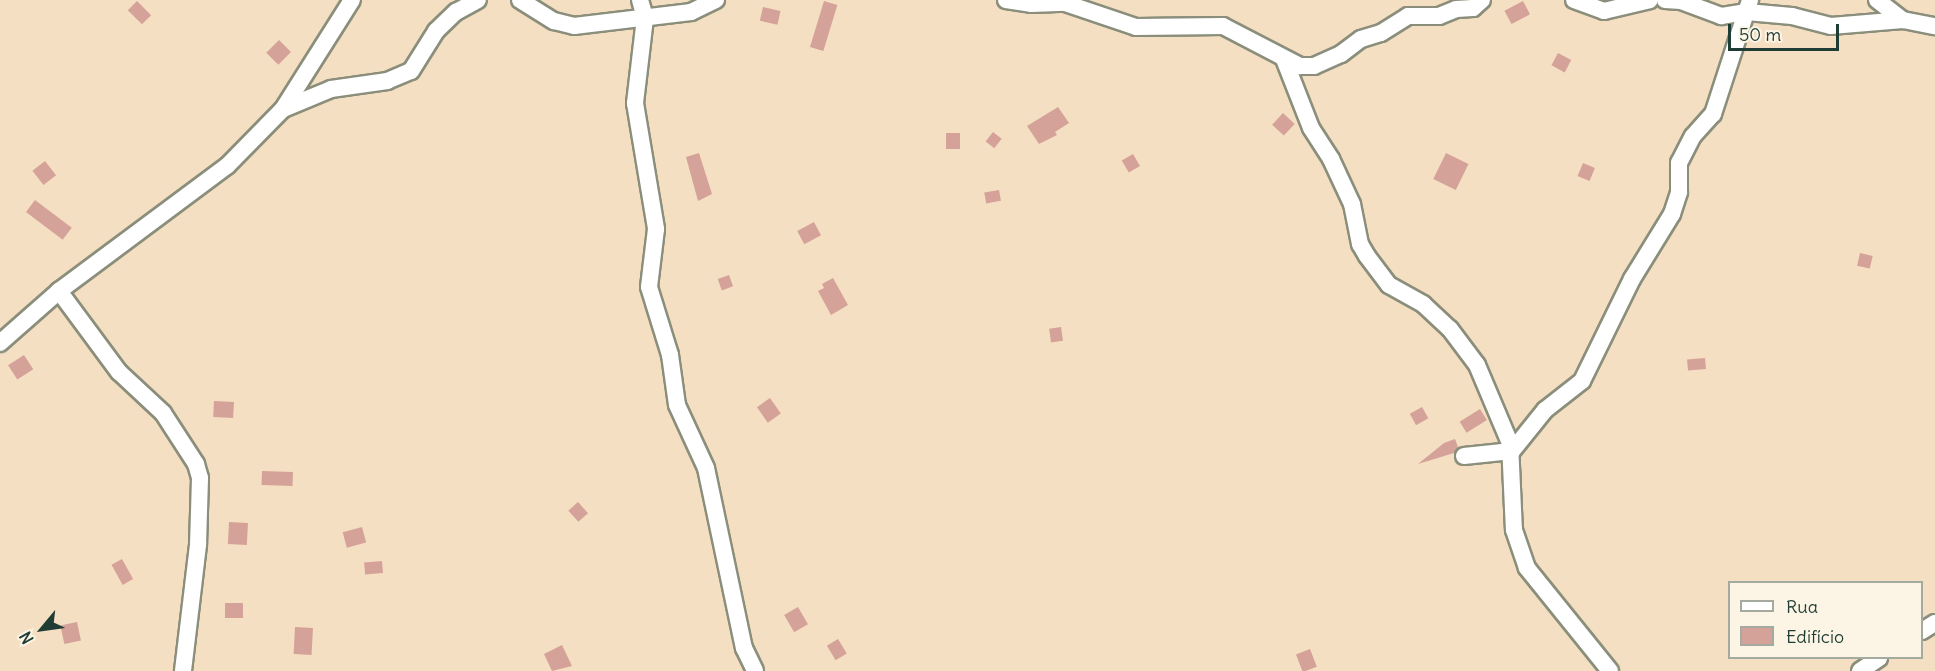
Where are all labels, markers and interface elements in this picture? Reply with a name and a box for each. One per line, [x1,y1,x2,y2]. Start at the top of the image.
scale bar [1731,12,1842,50]
text: 50 m [1739,23,1781,46]
legend [1728,581,1923,659]
text: Rua [1786,595,1818,618]
north arrow [12,599,72,659]
text: Edifício [1786,625,1844,648]
text: N [15,628,38,647]

